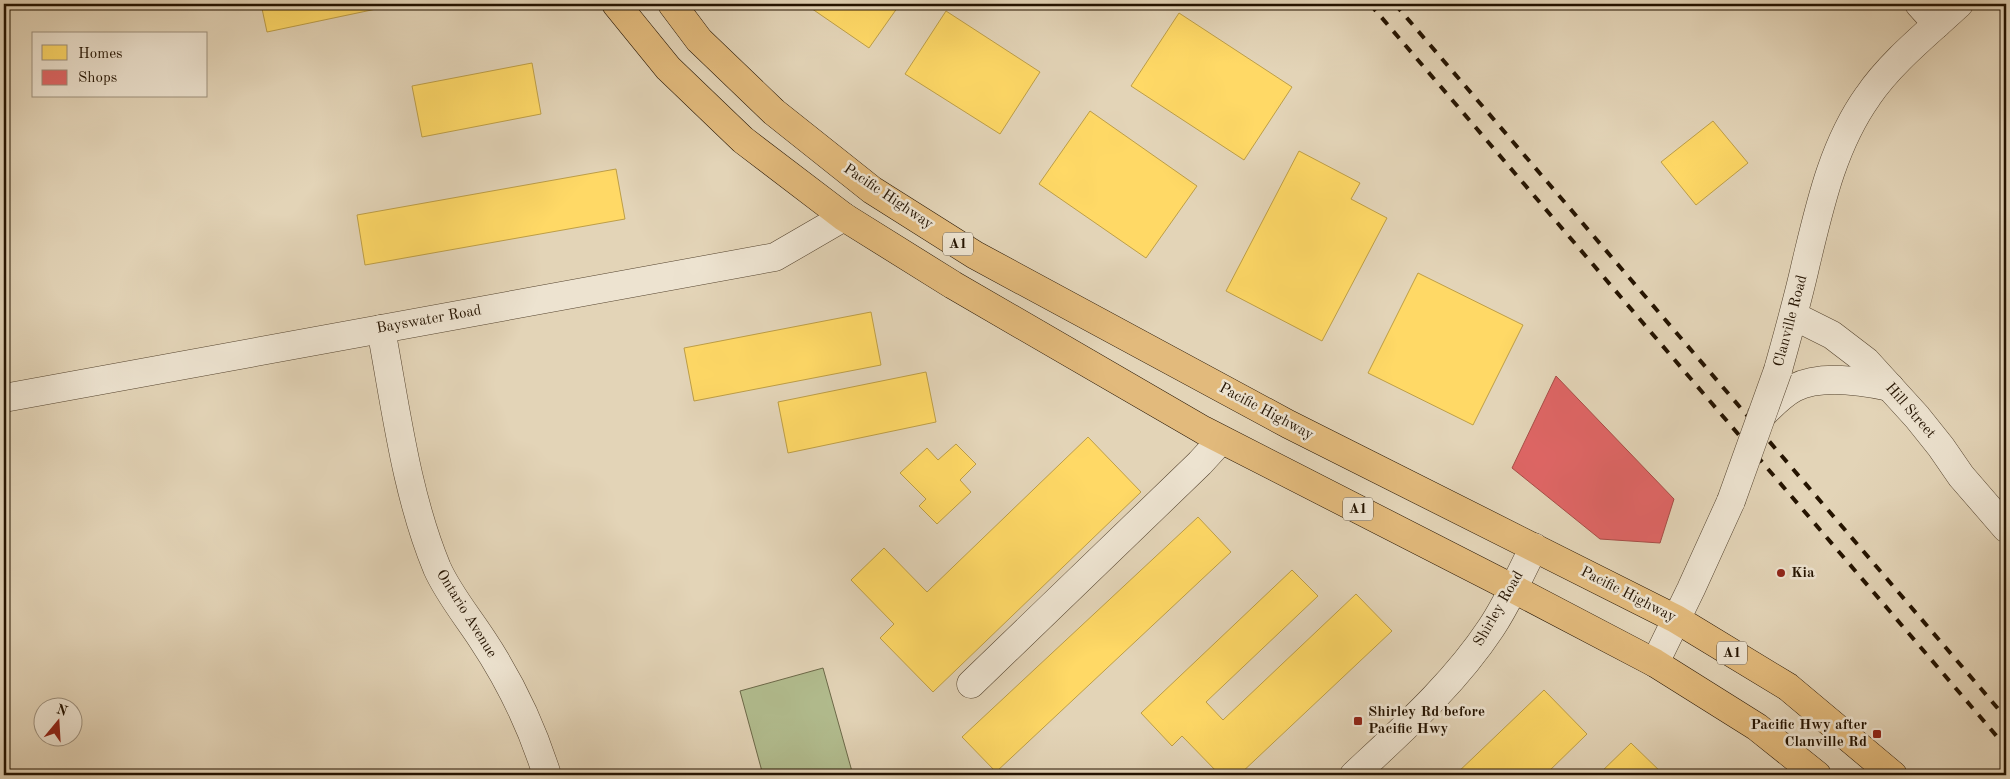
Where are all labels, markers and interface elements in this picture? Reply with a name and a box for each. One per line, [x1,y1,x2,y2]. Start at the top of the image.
legend [32,32,208,98]
text: Homes [78,47,123,62]
text: Shops [78,71,117,86]
street label: Pacific Highway [840,162,936,232]
road number: A1 [943,232,973,255]
street label: Clanville Road [1772,273,1810,368]
street label: Bayswater Road [375,303,483,337]
street label: Hill Street [1882,380,1938,442]
street label: Pacific Highway [1216,381,1316,443]
road number: A1 [1343,498,1373,520]
street label: Pacific Highway [1578,565,1678,625]
place label: Kia [1791,566,1815,581]
street label: Ontario Avenue [433,567,499,661]
marker: Kia [1775,567,1787,579]
street label: Shirley Road [1471,569,1527,649]
road number: A1 [1717,641,1747,664]
north arrow [32,696,82,746]
text: N [54,702,69,719]
place label: Shirley Rd before Pacific Hwy [1368,705,1485,737]
marker: Shirley Rd before Pacific Hwy [1352,715,1364,727]
place label: Pacific Hwy after Clanville Rd [1750,718,1867,750]
marker: Pacific Hwy after Clanville Rd [1871,728,1883,740]

